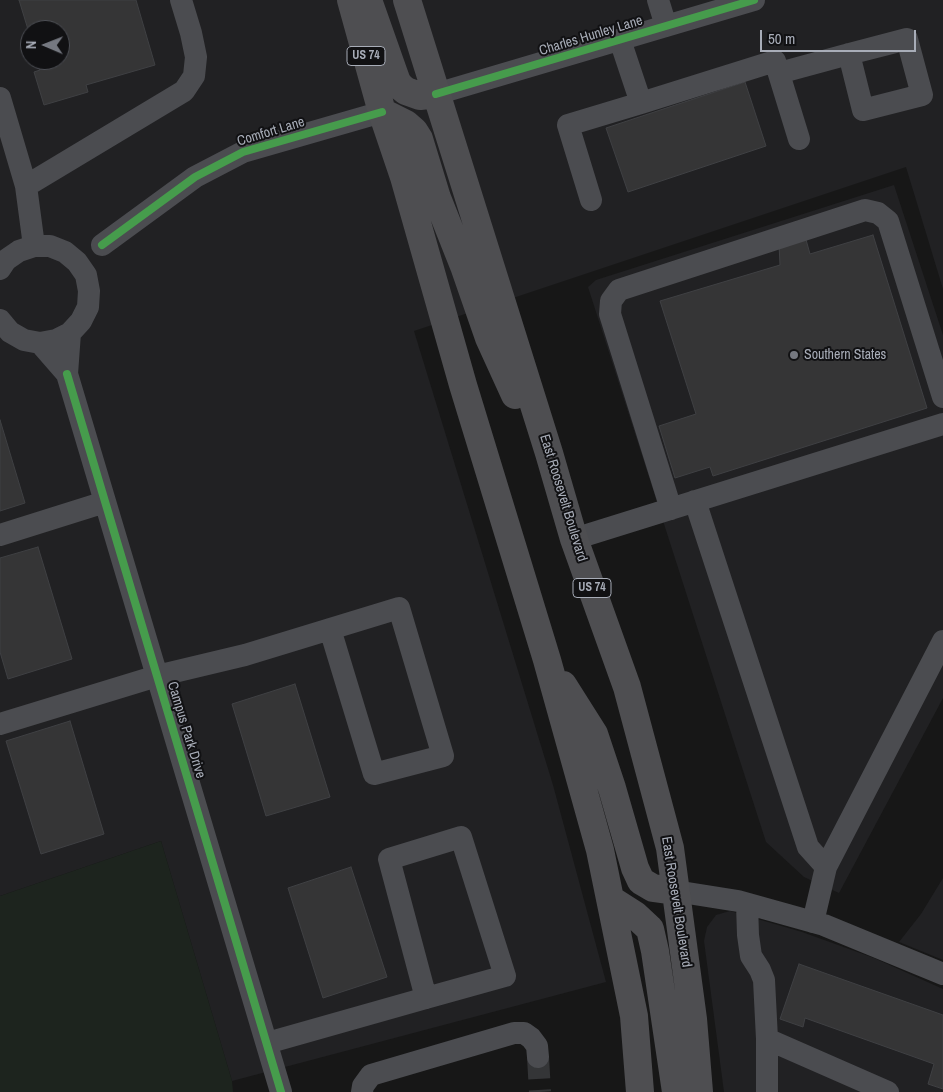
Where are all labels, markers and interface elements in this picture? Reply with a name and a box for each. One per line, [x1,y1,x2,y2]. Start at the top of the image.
street label: Charles Hunley Lane [537,12,645,60]
north arrow [20,20,70,70]
scale bar [763,20,919,52]
text: 50 m [768,28,795,49]
text: N [22,40,40,49]
road number: US 74 [347,46,385,66]
street label: Comfort Lane [235,114,307,150]
place label: Southern States [804,347,886,363]
marker: Southern States [788,349,800,361]
street label: East Roosevelt Boulevard [536,432,590,564]
road number: US 74 [573,578,611,598]
street label: Campus Park Drive [163,680,209,780]
street label: East Roosevelt Boulevard [657,835,695,969]

